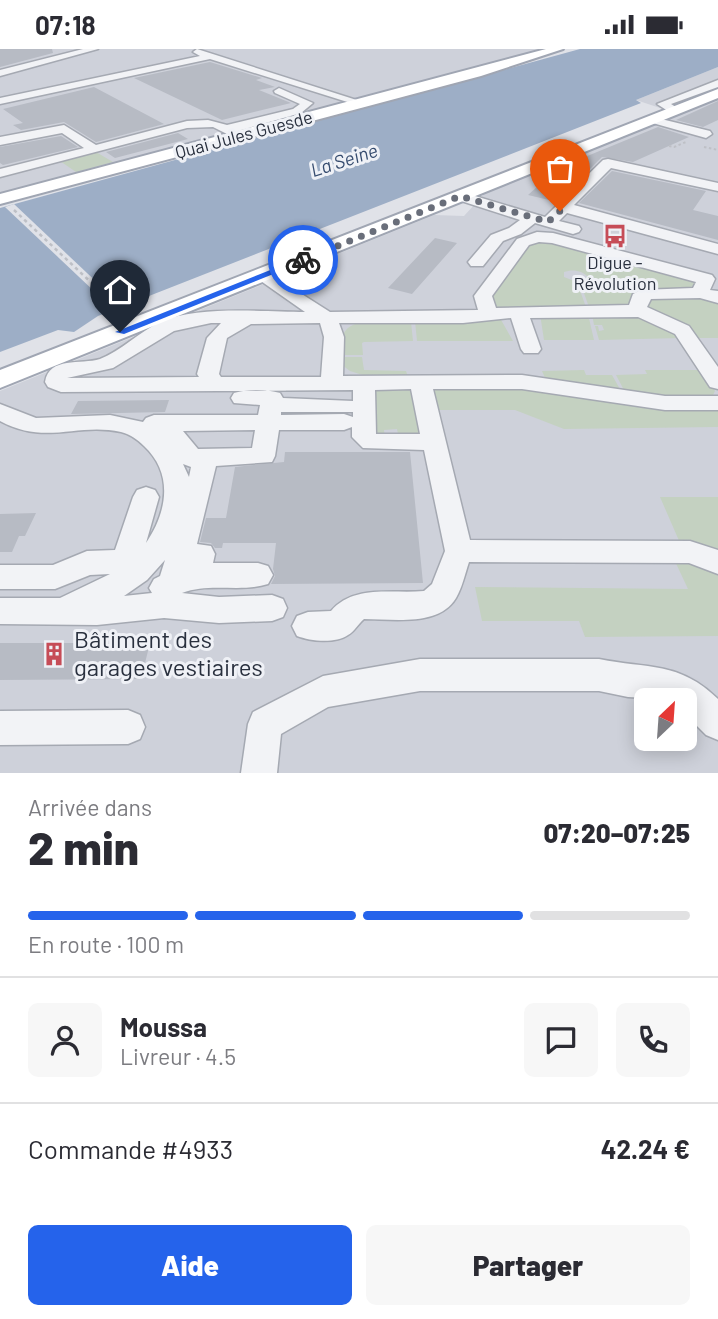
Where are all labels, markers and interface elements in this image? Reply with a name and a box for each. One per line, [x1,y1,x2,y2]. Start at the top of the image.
text: 07:18 [35,9,95,40]
street label: Quai Jules Guesde [173,105,315,163]
water label: La Seine [307,138,380,181]
pin [530,139,590,211]
icon: bag [541,150,579,188]
bus stop icon: Digue - Révolution [601,222,629,250]
courier [268,225,338,295]
icon: bike [284,241,322,279]
place label: Digue - Révolution [574,251,656,294]
pin [90,260,150,332]
icon: home [101,271,139,309]
place label: Bâtiment des garages vestiaires [74,624,263,681]
building icon: Bâtiment des garages vestiaires [40,640,68,668]
north arrow [634,688,696,751]
map controls [634,688,697,751]
text: Arrivée dans [28,793,152,821]
text: 07:20–07:25 [543,817,690,848]
text: 2 min [28,819,139,874]
text: En route · 100 m [28,930,184,958]
button: person [28,1003,102,1077]
button: chat [524,1003,598,1077]
button: phone [616,1003,690,1077]
text: Moussa [120,1011,207,1042]
text: Livreur · 4.5 [120,1042,236,1070]
text: Commande #4933 [28,1133,233,1164]
text: 42.24 € [601,1133,690,1164]
button: Aide [28,1225,352,1305]
button: Partager [366,1225,690,1305]

